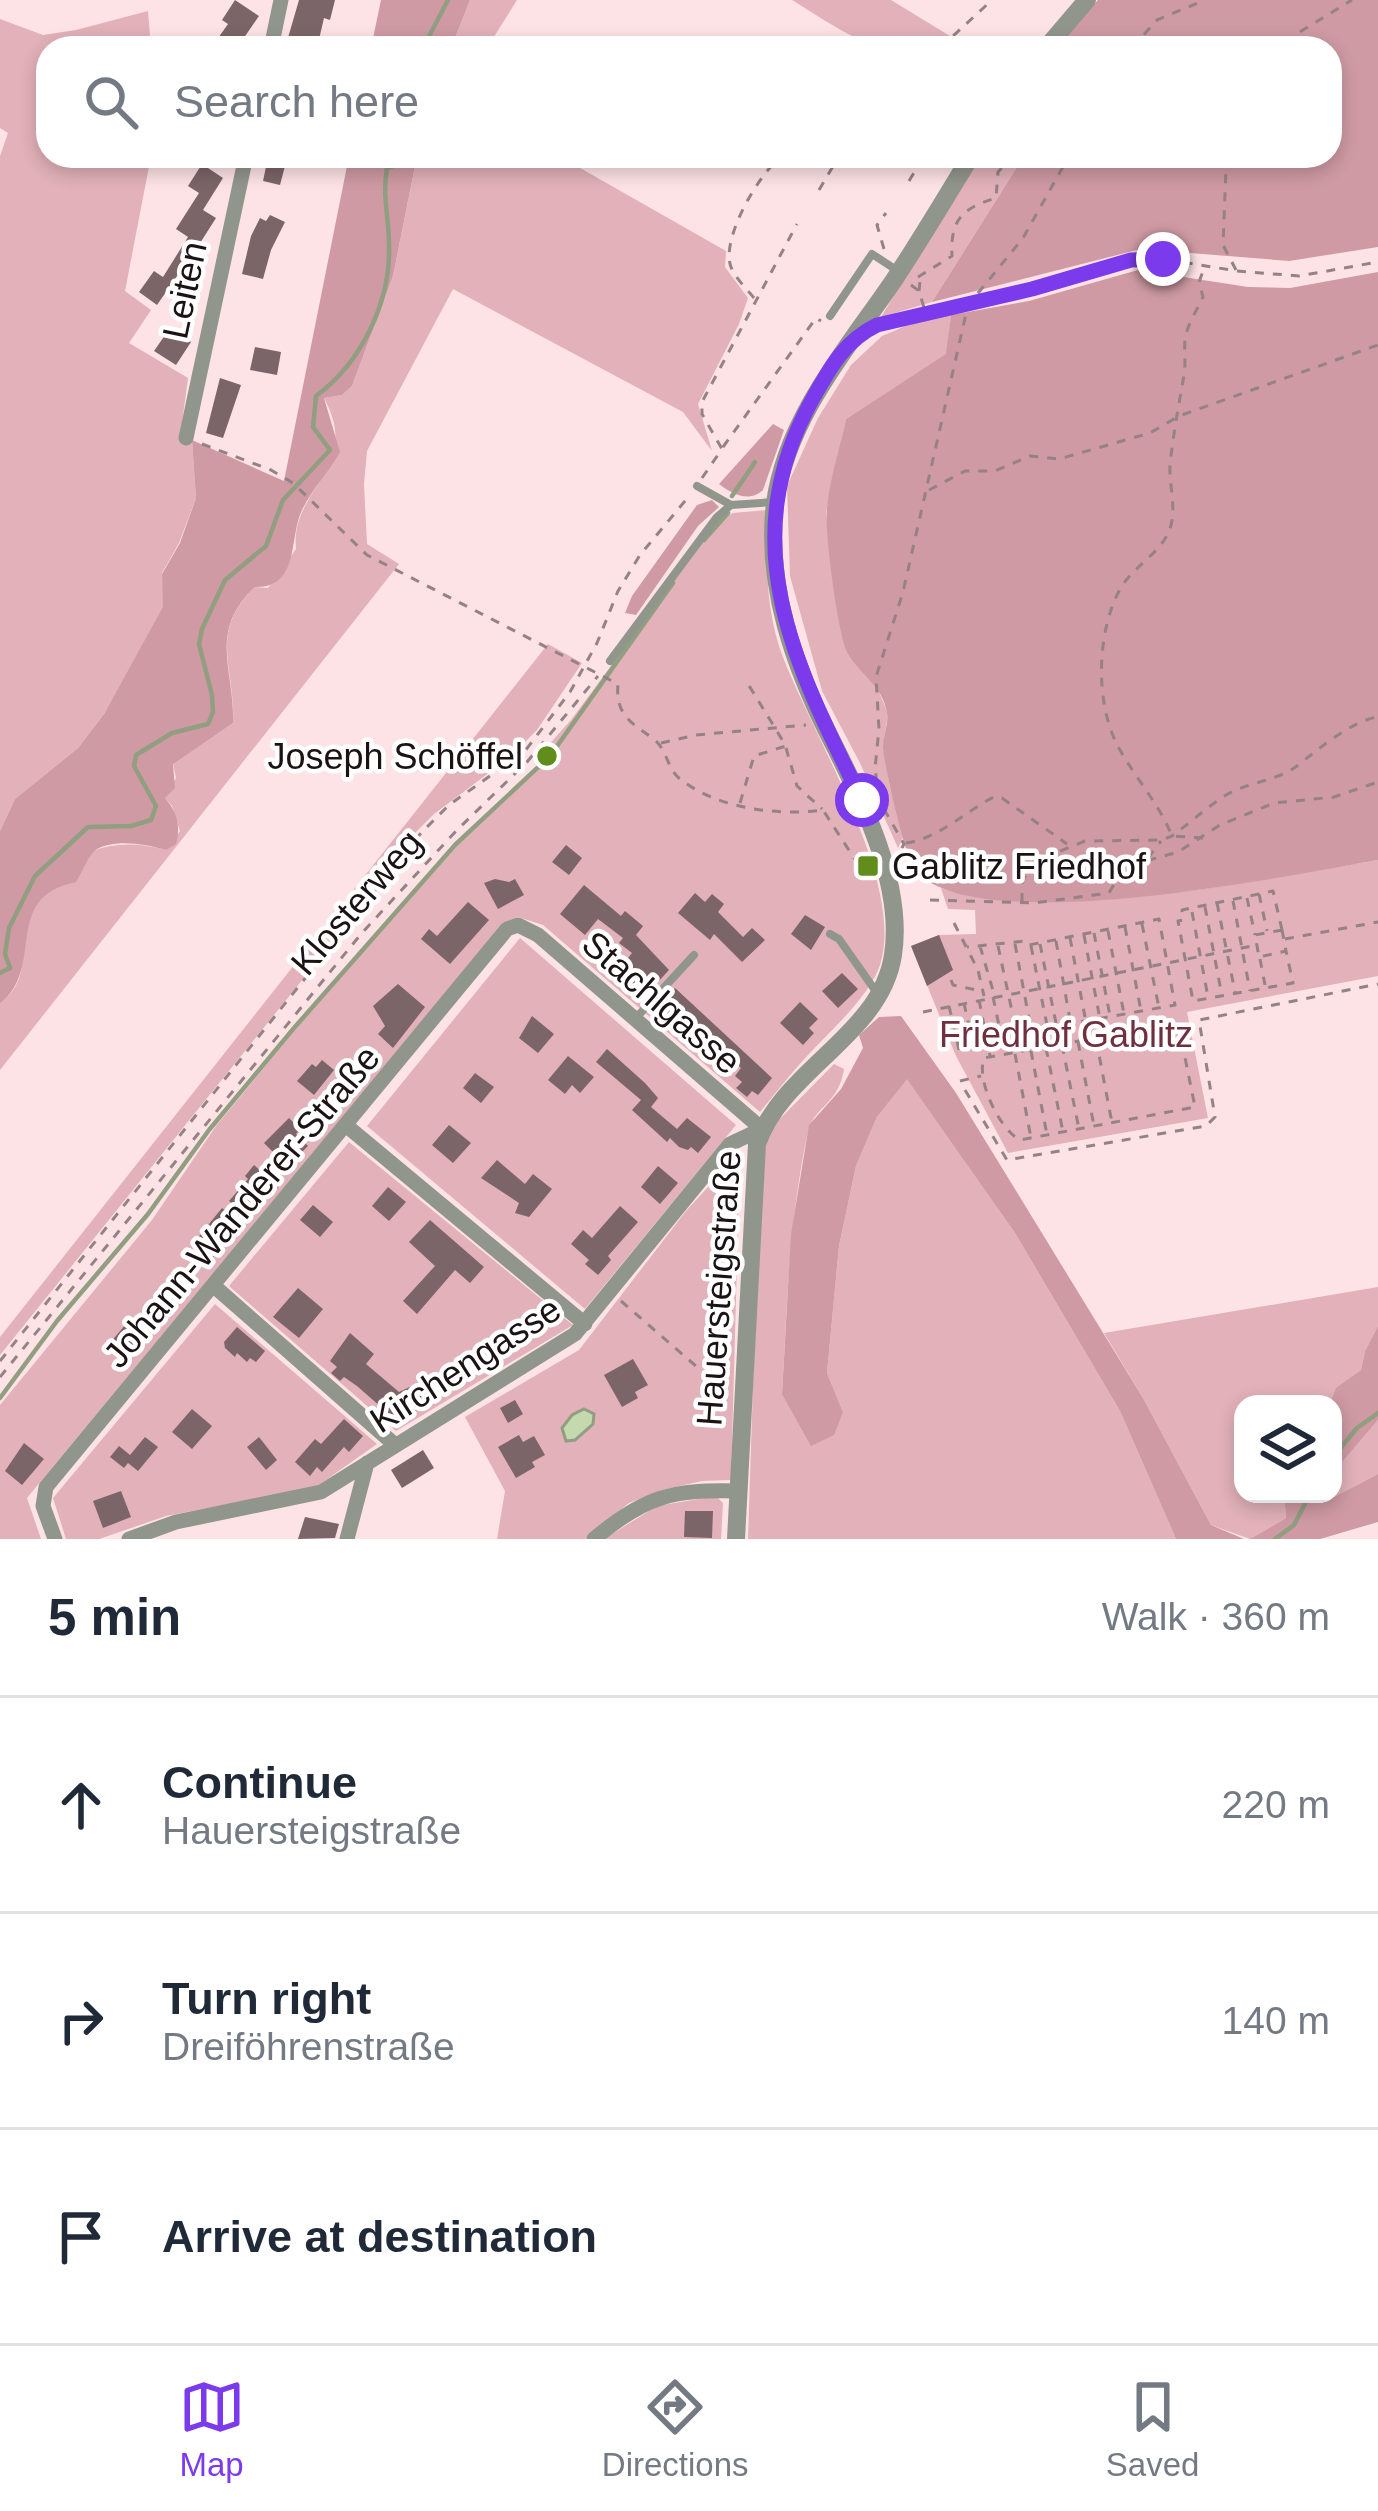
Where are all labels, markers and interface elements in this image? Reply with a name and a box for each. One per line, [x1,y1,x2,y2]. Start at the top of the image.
search box [36,36,1342,168]
icon: search [78,69,144,135]
text: Search here [174,76,419,127]
route end [1136,232,1190,286]
street label: Leiten [154,238,215,342]
place label: Joseph Schöffel [267,736,523,777]
marker: Joseph Schöffel [534,743,560,769]
route start [835,773,889,827]
street label: Klosterweg [282,822,430,983]
place label: Gablitz Friedhof [892,846,1147,887]
marker: Gablitz Friedhof [855,853,881,879]
street label: Stachlgasse [574,923,749,1082]
park label: Friedhof Gablitz [939,1014,1193,1055]
street label: Johann-Wanderer-Straße [95,1037,388,1375]
street label: Hauersteigstraße [688,1149,749,1427]
street label: Kirchengasse [363,1288,568,1441]
map controls [1234,1395,1342,1503]
button: layers [1234,1395,1342,1503]
text: 5 min [48,1589,181,1646]
text: Walk · 360 m [1102,1595,1330,1638]
text: Continue [162,1757,357,1808]
icon: ahead [48,1772,114,1838]
text: 220 m [1222,1783,1330,1826]
text: Hauersteigstraße [162,1809,461,1852]
text: Turn right [162,1973,371,2024]
icon: right [48,1988,114,2054]
text: 140 m [1222,1999,1330,2042]
text: Dreiföhrenstraße [162,2025,455,2068]
icon: arrive [48,2204,114,2270]
text: Arrive at destination [162,2211,597,2262]
tab: Map [179,2374,245,2484]
tab: Directions [602,2374,749,2484]
tab: Saved [1106,2374,1199,2484]

